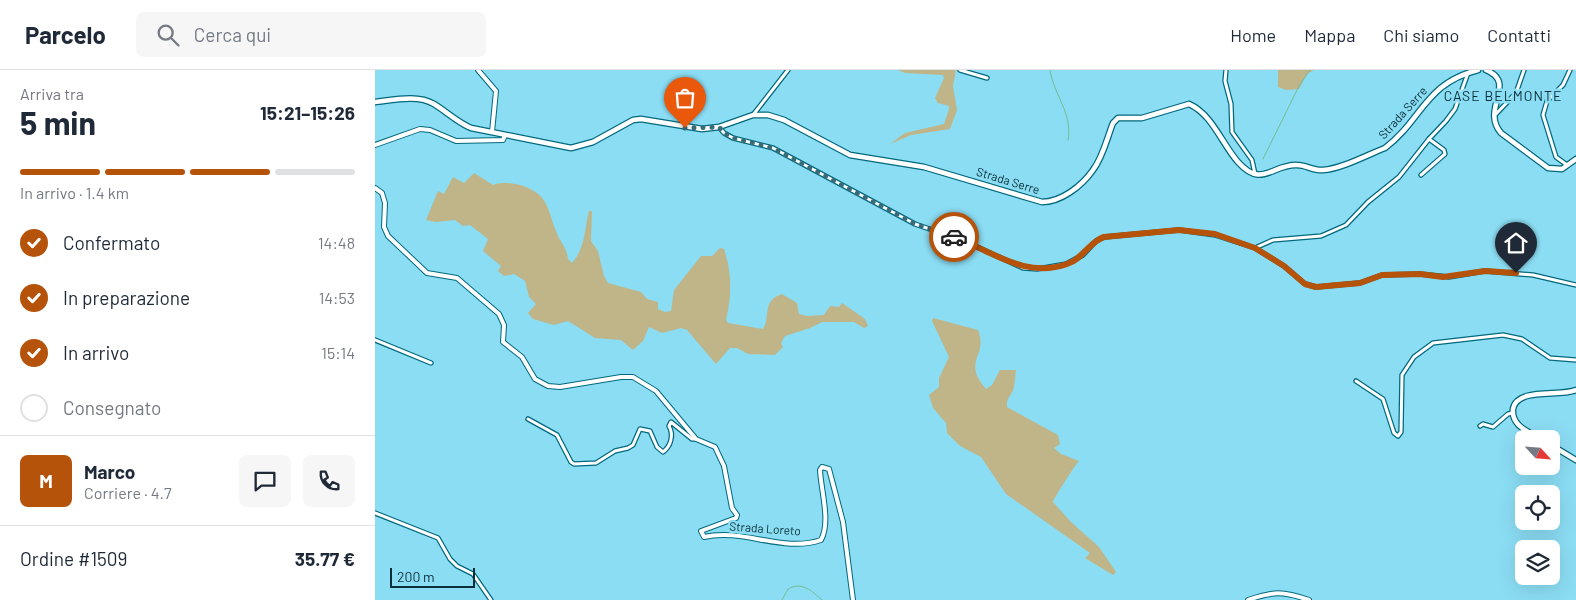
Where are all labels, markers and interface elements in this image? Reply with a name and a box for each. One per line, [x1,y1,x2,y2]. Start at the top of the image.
search box [136,12,486,57]
text: Parcelo [25,20,106,49]
icon: search [154,21,182,49]
text: Cerca qui [194,23,271,46]
text: Home [1230,24,1276,46]
text: Mappa [1304,24,1355,46]
text: Chi siamo [1383,24,1459,46]
text: Contatti [1487,24,1551,46]
pin [664,77,706,128]
street label: Strada Serre [1375,83,1429,141]
text: Arriva tra [20,84,84,103]
icon: bag [671,84,699,112]
district label: CASE BELMONTE [1444,87,1562,104]
text: 15:21–15:26 [260,101,355,124]
text: 5 min [20,103,96,141]
street label: Strada Serre [975,164,1042,196]
text: In arrivo · 1.4 km [20,183,129,202]
courier [929,212,979,262]
pin [1495,222,1537,273]
icon: car [940,223,968,251]
icon: check [20,229,48,257]
icon: home [1502,229,1530,257]
text: Confermato [63,231,160,254]
text: 14:48 [318,233,355,252]
icon: check [20,284,48,312]
text: In preparazione [63,286,190,309]
text: 14:53 [319,288,355,307]
icon: check [20,339,48,367]
text: In arrivo [63,341,129,364]
text: 15:14 [321,343,355,362]
text: Consegnato [63,396,161,419]
north arrow [1515,430,1560,475]
map controls [1515,430,1560,585]
button: chat [239,455,291,507]
button: phone [303,455,355,507]
text: Marco [84,460,135,483]
text: M [39,469,53,492]
text: Corriere · 4.7 [84,483,172,502]
button: locate [1515,485,1560,530]
street label: Strada Loreto [729,519,801,537]
button: layers [1515,540,1560,585]
text: Ordine #1509 [20,547,127,570]
text: 35.77 € [295,547,355,570]
scale bar [390,565,475,588]
text: 200 m [397,568,435,585]

